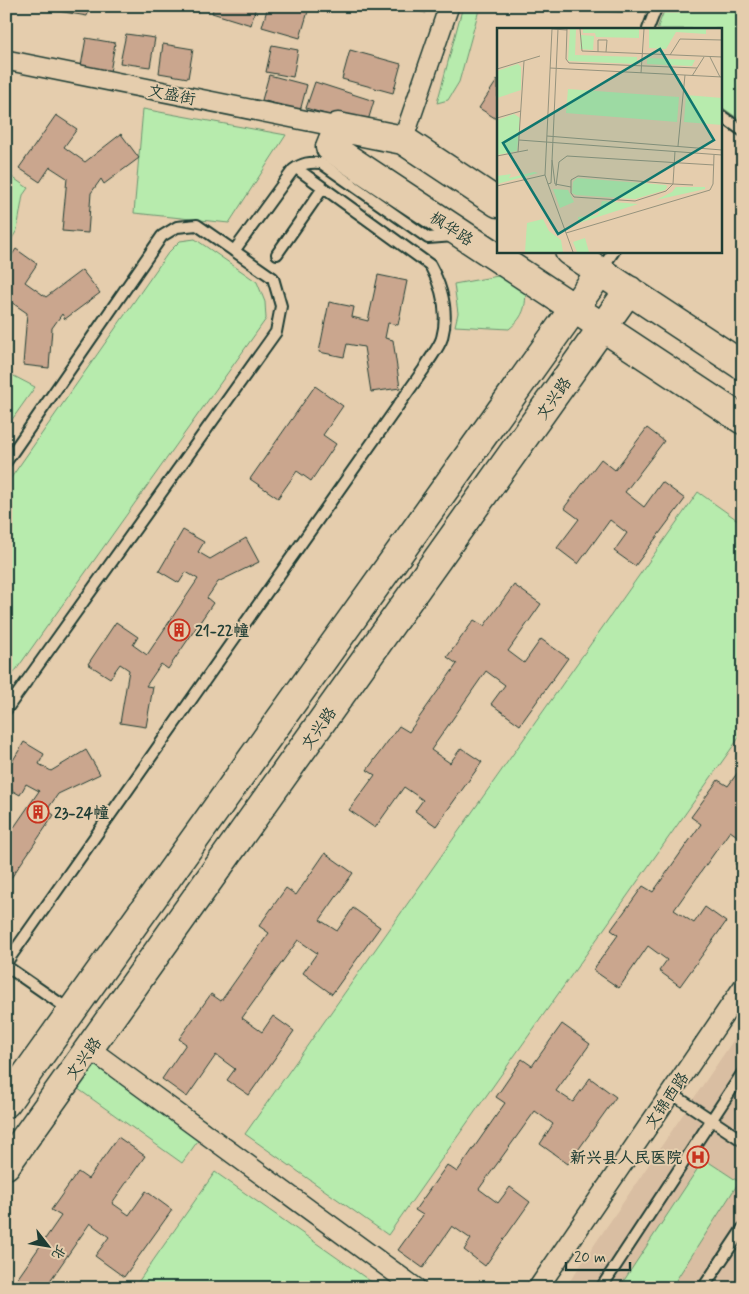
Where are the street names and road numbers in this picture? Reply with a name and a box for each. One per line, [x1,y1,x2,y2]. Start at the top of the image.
street label: 文盛街 [146,81,197,110]
street label: 枫华路 [425,207,477,251]
street label: 文兴路 [532,373,577,425]
street label: 文兴路 [297,703,342,755]
street label: 文兴路 [62,1033,107,1084]
street label: 文锦西路 [641,1068,694,1133]

